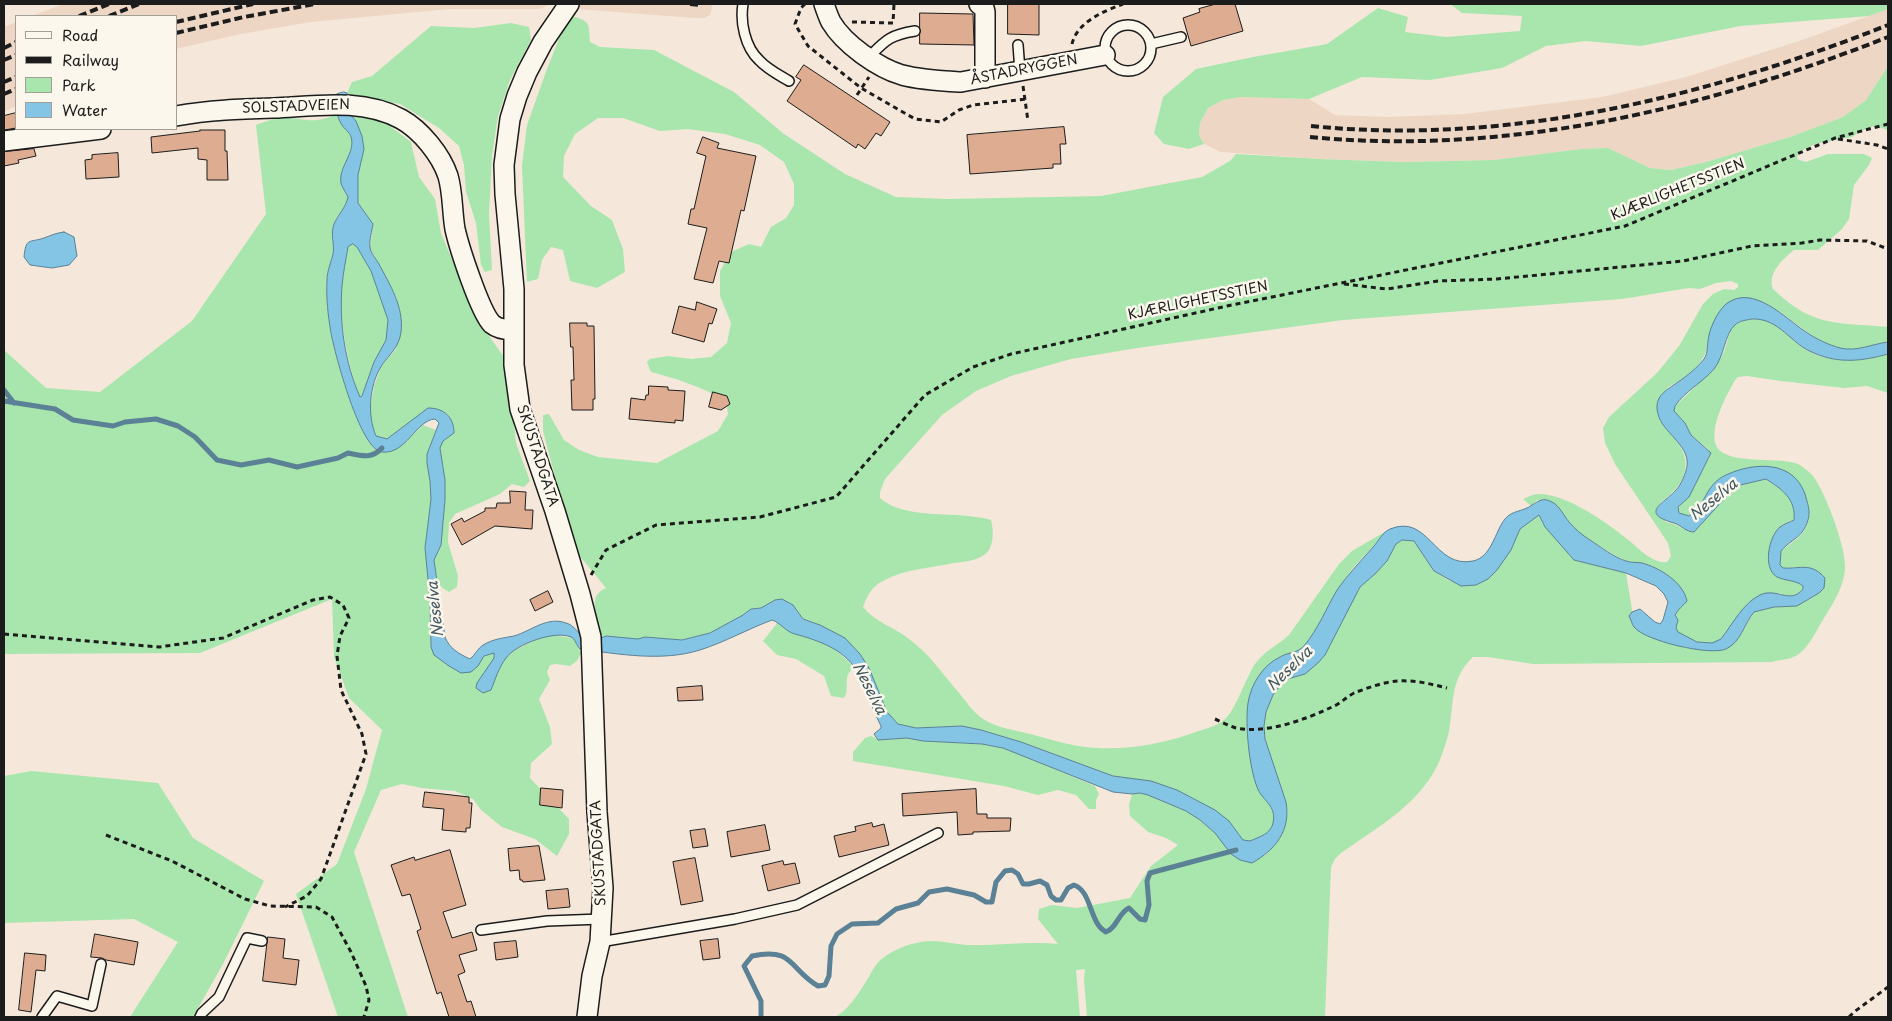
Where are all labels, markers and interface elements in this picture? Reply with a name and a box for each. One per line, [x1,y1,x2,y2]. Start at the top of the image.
legend [15,15,178,130]
text: Road [62,23,98,46]
text: Railway [62,48,119,71]
street label: ÅSTADRYGGEN [969,51,1079,89]
text: Park [62,73,96,96]
street label: SOLSTADVEIEN [242,97,350,117]
text: Water [62,98,107,121]
street label: KJÆRLIGHETSSTIEN [1609,155,1747,225]
street label: KJÆRLIGHETSSTIEN [1126,278,1270,324]
street label: SKUSTADGATA [513,403,561,509]
water label: Neselva [1687,475,1741,525]
water label: Neselva [424,580,448,638]
water label: Neselva [1264,643,1316,695]
water label: Neselva [848,660,890,718]
street label: SKUSTADGATA [588,800,610,906]

